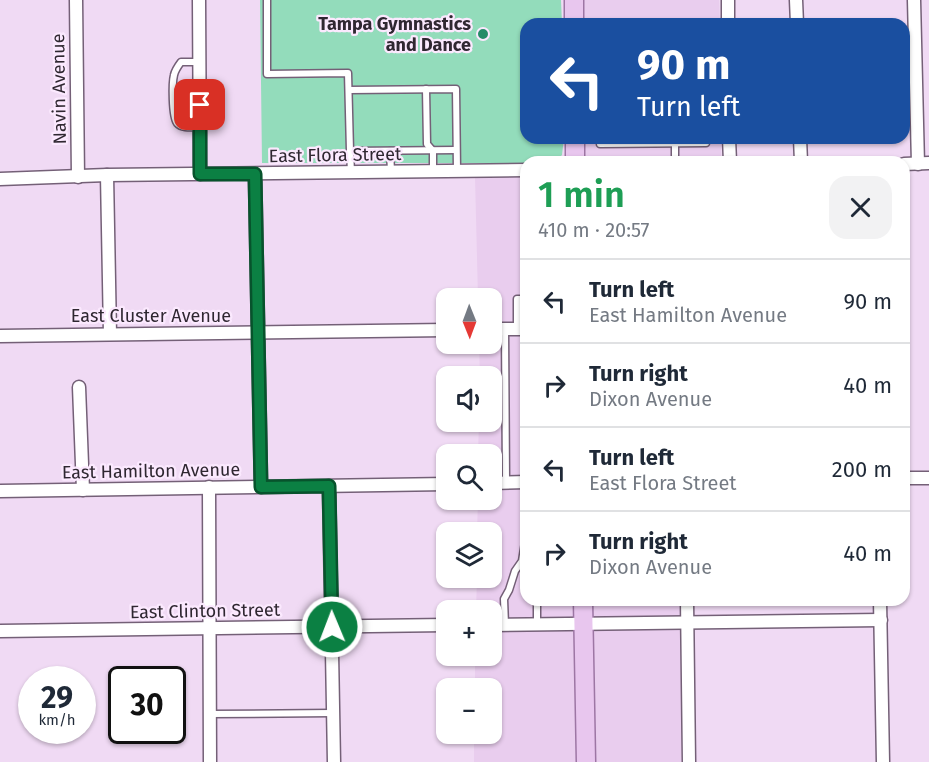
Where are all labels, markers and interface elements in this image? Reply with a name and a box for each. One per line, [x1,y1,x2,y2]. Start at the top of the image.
place label: Tampa Gymnastics and Dance [318,13,471,56]
marker: Tampa Gymnastics and Dance [476,27,490,41]
street label: Navin Avenue [47,33,71,145]
text: 90 m [637,40,731,90]
icon: left [538,42,616,120]
pin [174,79,225,130]
icon: arrive [183,88,216,121]
text: Turn left [637,91,740,123]
street label: East Flora Street [268,143,402,167]
text: 1 min [538,173,625,217]
button: close [829,176,892,239]
text: 410 m · 20:57 [538,218,650,242]
text: Turn left [589,276,674,303]
icon: left [538,285,571,318]
north arrow [436,288,502,354]
map controls [436,288,502,744]
text: 90 m [843,288,892,315]
text: East Hamilton Avenue [589,303,787,327]
street label: East Cluster Avenue [71,305,231,327]
text: Turn right [589,360,688,387]
button: sound [436,366,502,432]
icon: right [538,369,571,402]
text: 40 m [843,372,892,399]
text: Dixon Avenue [589,387,712,411]
button: search [436,444,502,510]
text: Turn left [589,444,674,471]
icon: left [538,453,571,486]
text: 200 m [832,456,892,483]
street label: East Hamilton Avenue [62,458,240,484]
text: East Flora Street [589,471,737,495]
button: layers [436,522,502,588]
text: Turn right [589,528,688,555]
icon: right [538,537,571,570]
text: 40 m [843,540,892,567]
text: Dixon Avenue [589,555,712,579]
position arrow [300,595,364,659]
street label: East Clinton Street [130,599,281,623]
button: + [436,600,502,666]
speed limit sign: 30 [108,666,186,744]
button: − [436,678,502,744]
text: 29 [41,680,73,716]
text: km/h [38,711,76,729]

